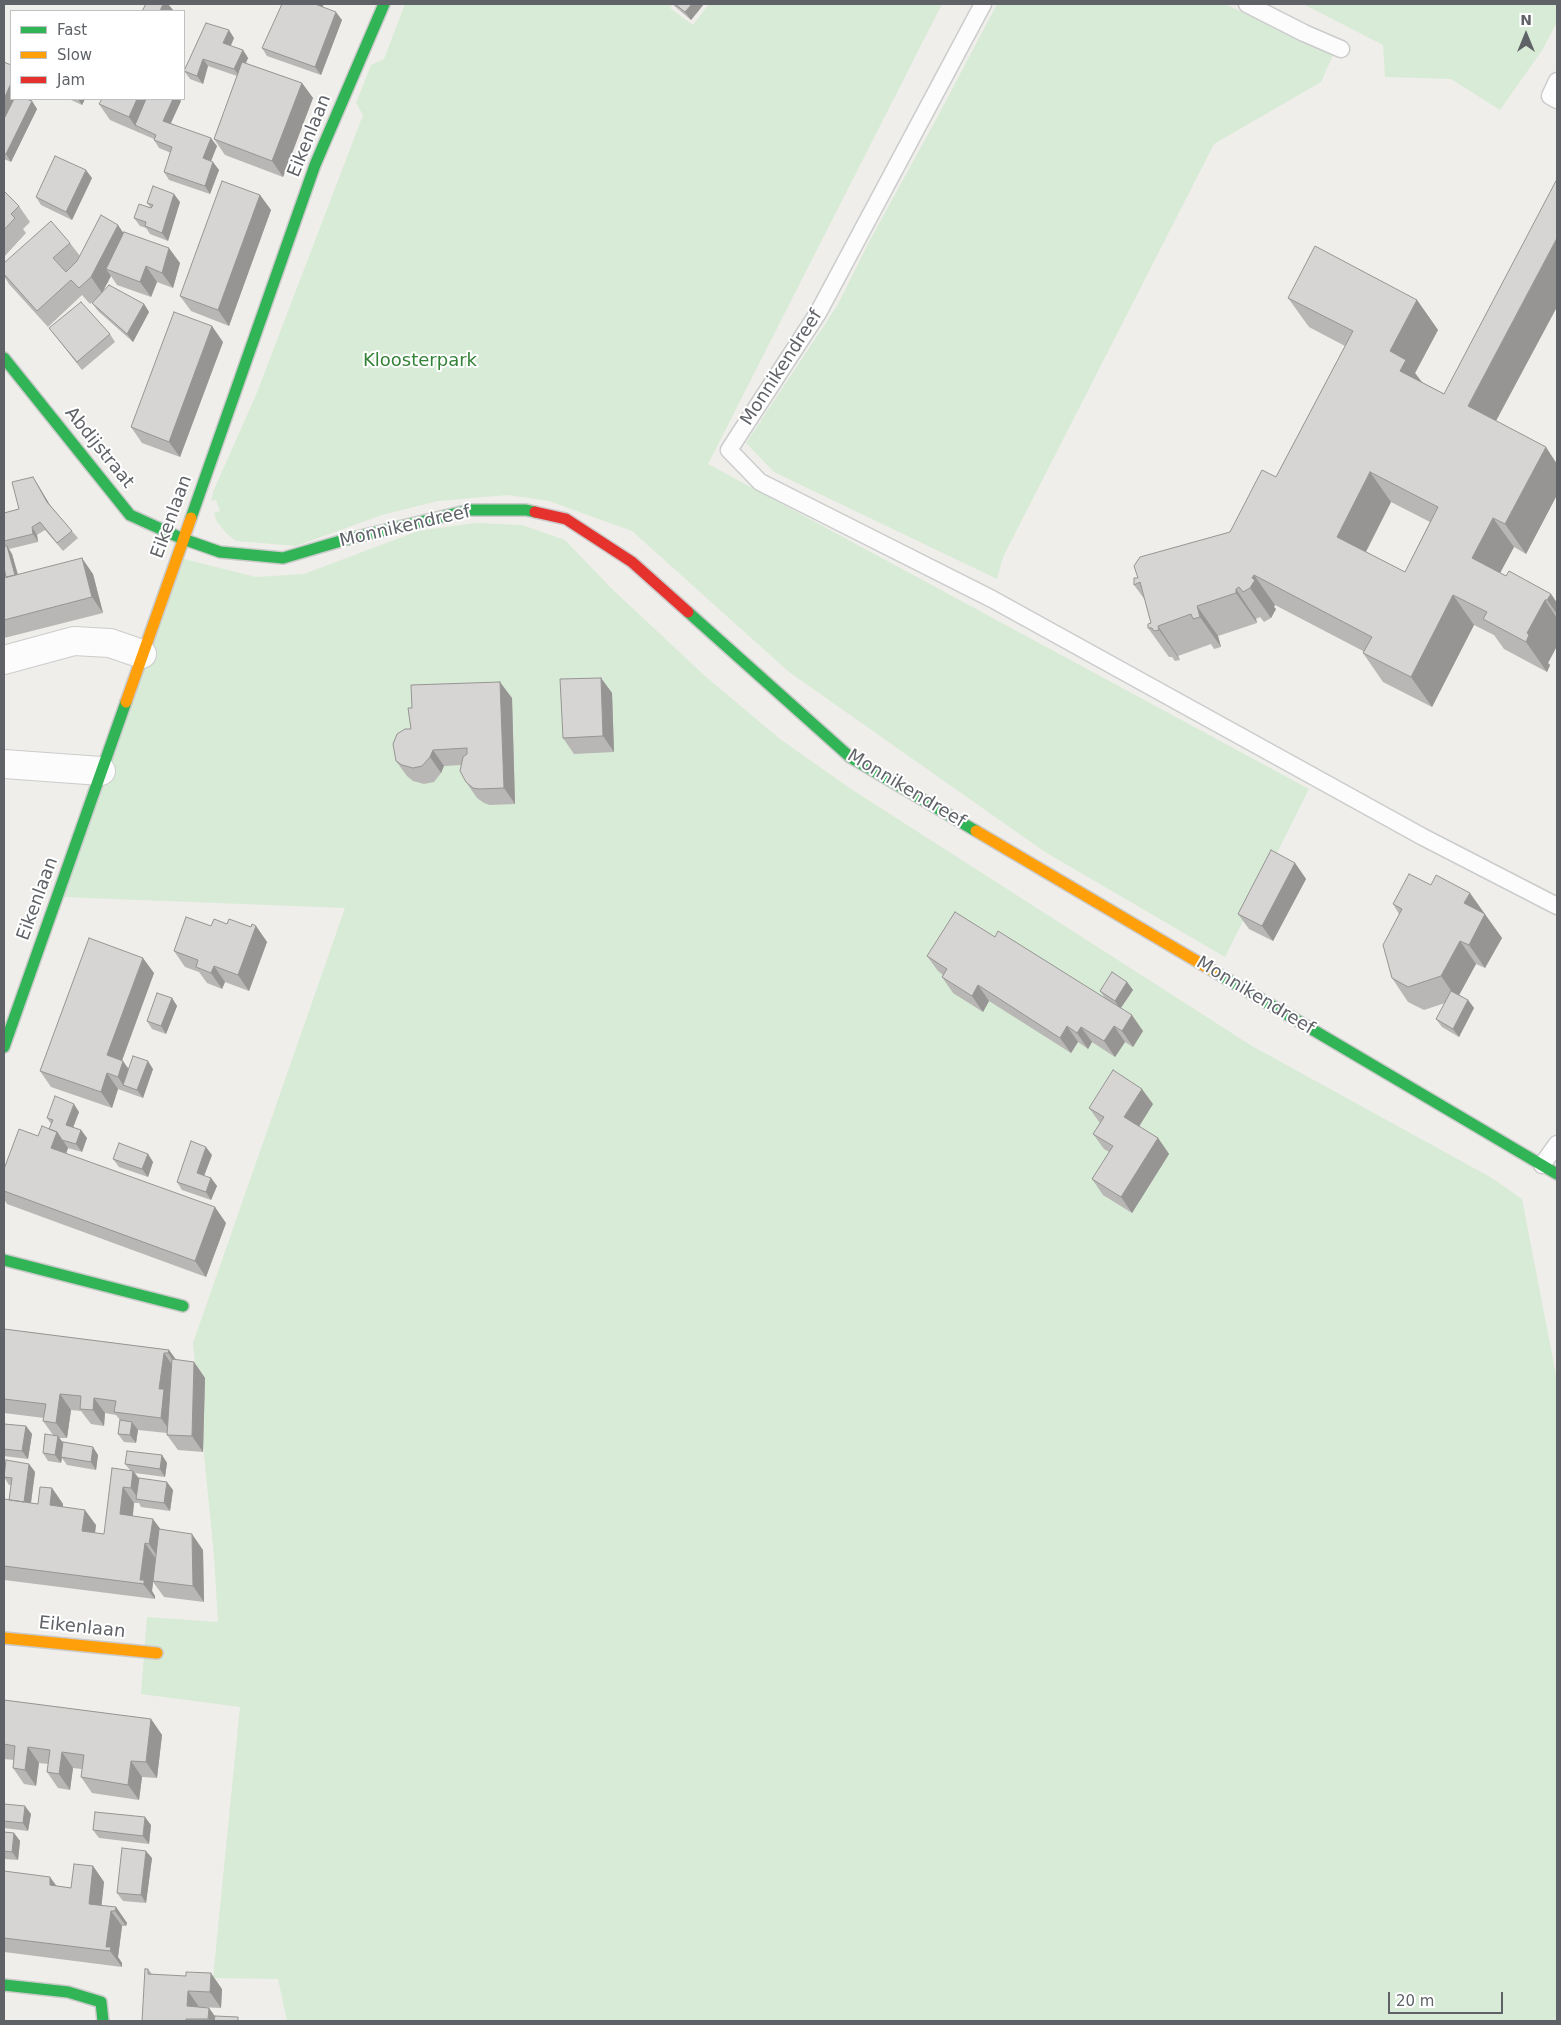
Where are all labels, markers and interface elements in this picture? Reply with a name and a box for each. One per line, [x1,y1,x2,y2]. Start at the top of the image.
legend [10,10,185,100]
north arrow [1501,10,1551,60]
text: N [1520,12,1532,28]
text: Fast [57,21,87,39]
text: Slow [57,46,92,64]
text: Jam [57,71,85,89]
street label: Eikenlaan [284,92,336,180]
street label: Monnikendreef [737,306,827,430]
park label: Kloosterpark [363,350,477,372]
street label: Abdijstraat [60,403,138,493]
street label: Eikenlaan [147,472,197,562]
street label: Monnikendreef [338,501,472,553]
street label: Monnikendreef [843,745,969,833]
street label: Eikenlaan [13,854,63,944]
street label: Monnikendreef [1192,952,1318,1040]
street label: Eikenlaan [38,1613,126,1643]
scale bar [1391,1982,1506,2014]
text: 20 m [1396,1992,1434,2010]

